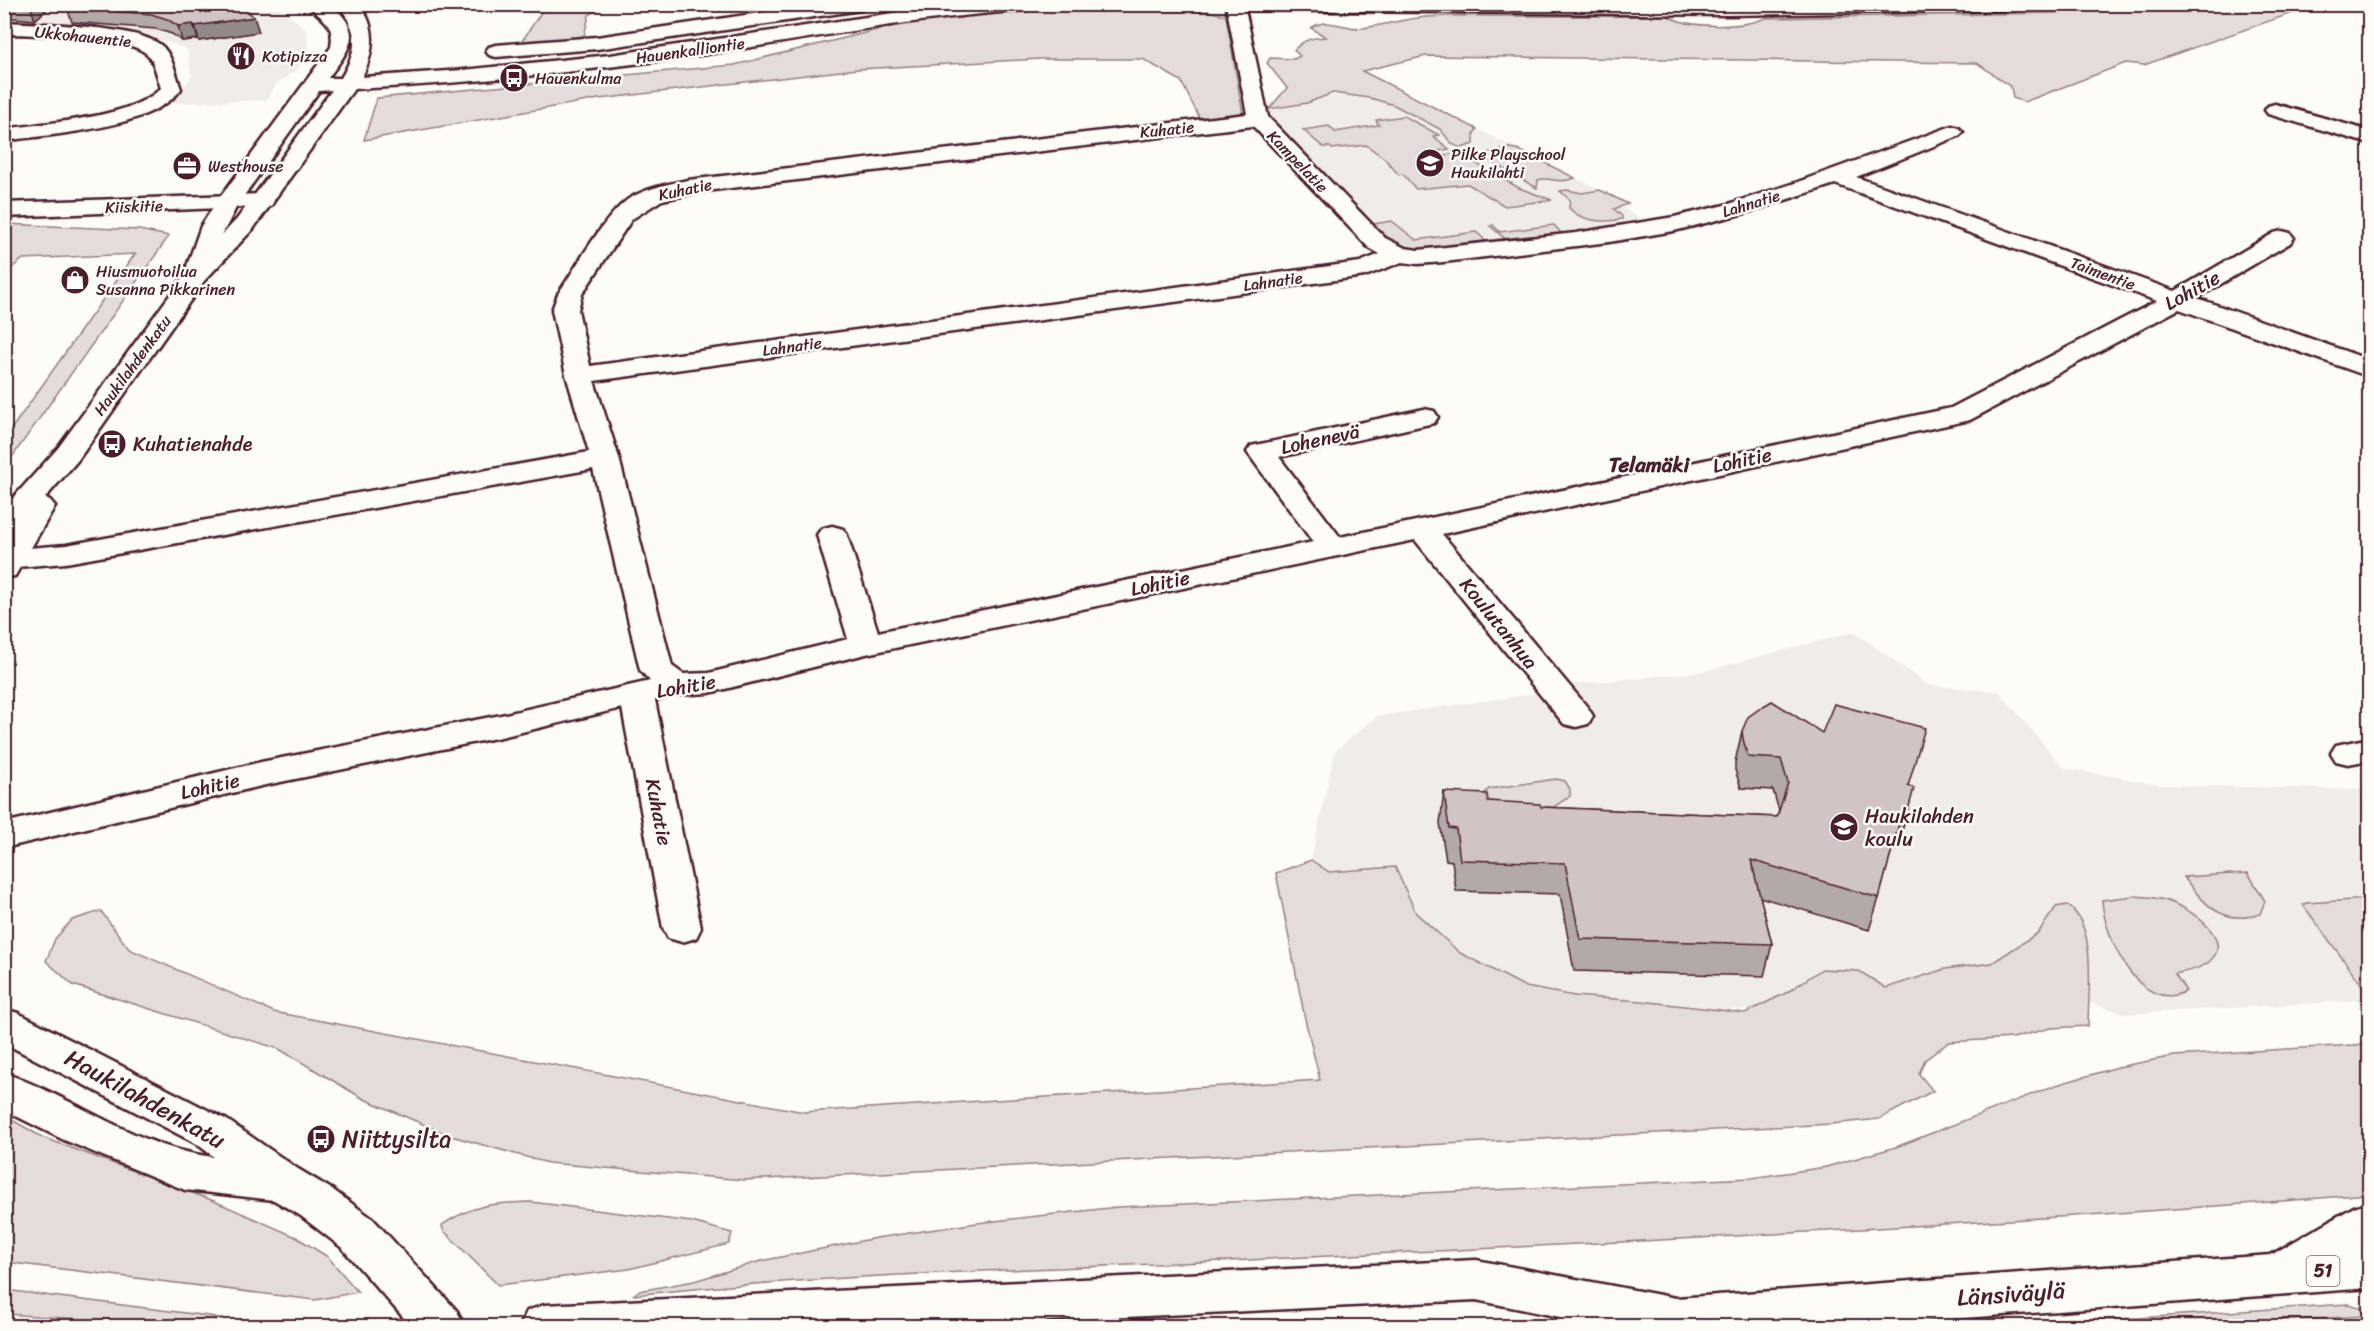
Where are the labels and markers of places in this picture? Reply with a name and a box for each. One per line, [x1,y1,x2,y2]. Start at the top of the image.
restaurant icon: Kotipizza [225,40,257,72]
place label: Kotipizza [262,42,327,71]
bus stop icon: Hauenkulma [498,62,530,94]
place label: Hauenkulma [535,64,622,93]
place label: Pilke Playschool Haukilahti [1451,140,1566,187]
school or university icon: Pilke Playschool Haukilahti [1414,147,1446,179]
office icon: Westhouse [171,150,203,182]
place label: Westhouse [208,152,284,181]
place label: Hiusmuotoilua Susanna Pikkarinen [96,257,235,304]
shop icon: Hiusmuotoilua Susanna Pikkarinen [59,264,91,296]
place label: Kuhatienahde [133,427,253,462]
bus stop icon: Kuhatienahde [96,428,128,460]
place label: Haukilahden koulu [1865,799,1974,857]
school or university icon: Haukilahden koulu [1828,811,1860,843]
place label: Niittysilta [342,1118,451,1160]
bus stop icon: Niittysilta [305,1123,337,1155]

